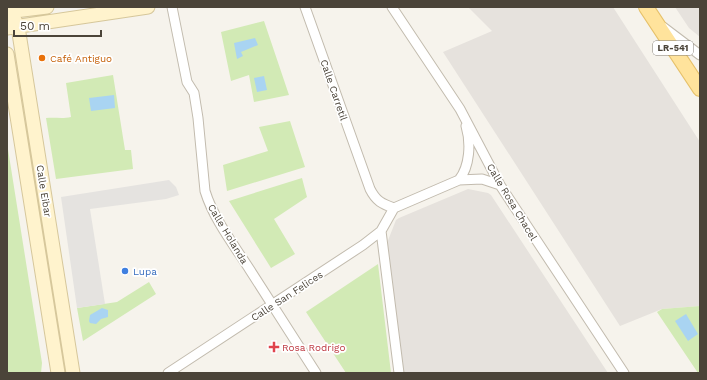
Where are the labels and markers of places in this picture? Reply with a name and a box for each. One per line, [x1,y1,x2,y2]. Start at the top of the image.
marker: Café Antiguo [37,53,47,63]
place label: Café Antiguo [50,53,112,64]
marker: Lupa [120,266,130,276]
place label: Lupa [133,266,157,277]
marker: Rosa Rodrigo [269,342,279,352]
place label: Rosa Rodrigo [282,342,345,353]

